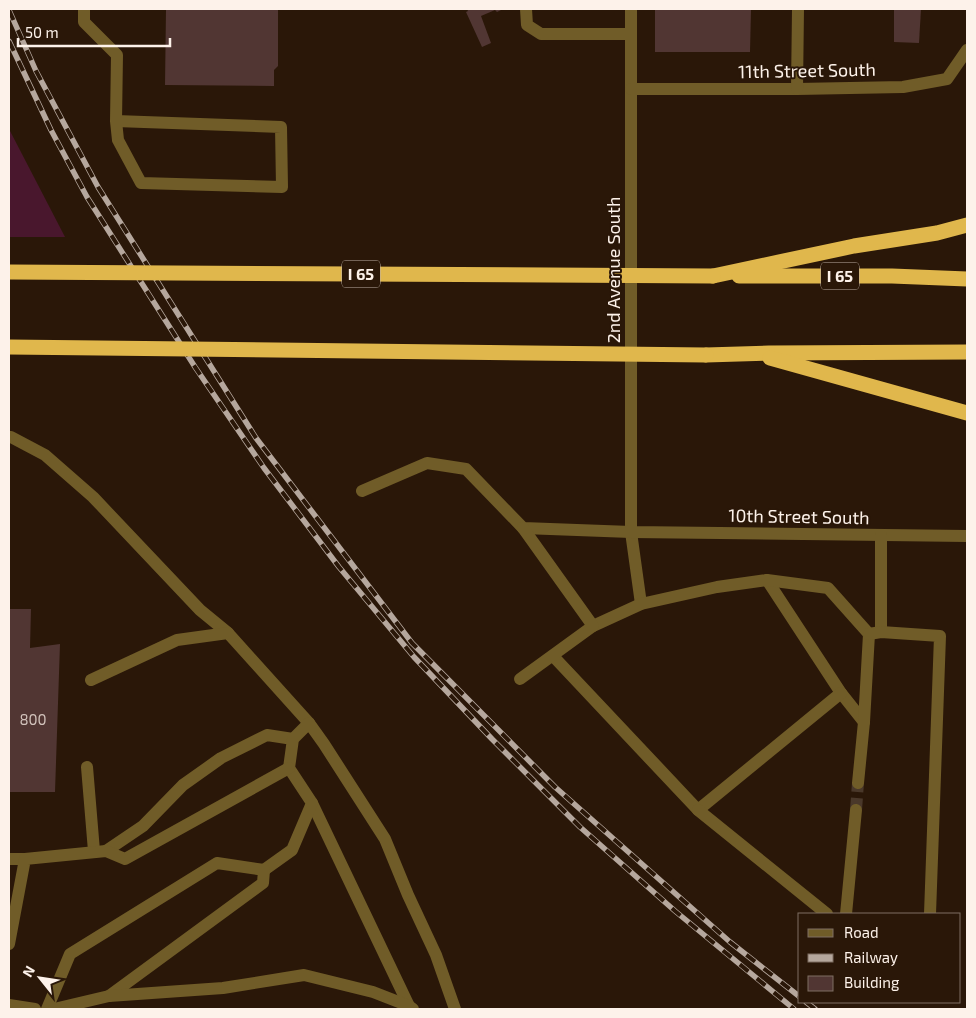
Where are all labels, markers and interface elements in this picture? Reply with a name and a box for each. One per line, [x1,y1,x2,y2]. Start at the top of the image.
scale bar [18,15,170,47]
text: 50 m [25,23,59,41]
street label: 11th Street South [738,58,876,82]
street label: 2nd Avenue South [602,197,624,343]
road number: I 65 [342,260,380,288]
road number: I 65 [821,262,859,290]
street label: 10th Street South [728,504,870,528]
house number: 800 [19,710,47,728]
legend [798,913,961,1003]
text: Road [844,923,879,941]
text: Railway [844,948,898,966]
north arrow [15,953,65,1003]
text: N [18,963,38,980]
text: Building [844,973,900,991]

